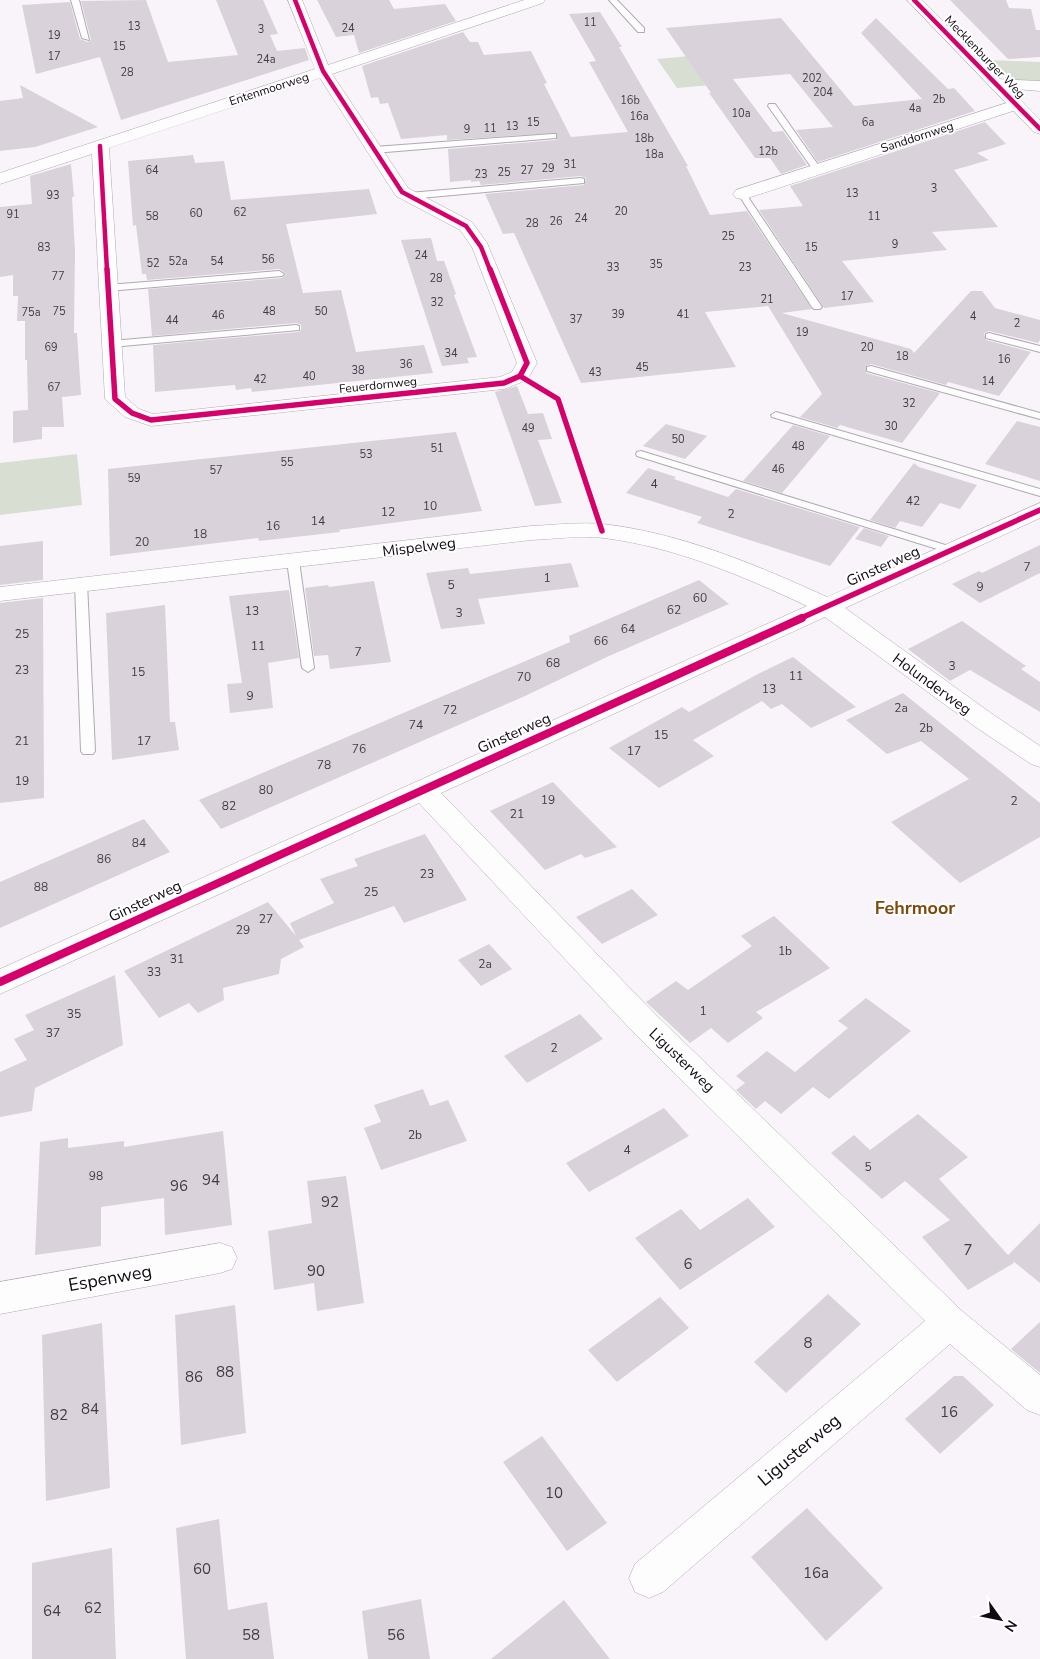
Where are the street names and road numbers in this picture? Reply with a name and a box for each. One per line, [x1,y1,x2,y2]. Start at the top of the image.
street label: Mecklenburger Weg [941,12,1029,102]
street label: Entenmoorweg [227,69,311,109]
street label: Sanddornweg [879,118,955,156]
street label: Feuerdornweg [338,373,418,397]
street label: Mispelweg [381,533,457,561]
street label: Ginsterweg [843,541,923,591]
street label: Holunderweg [889,649,975,719]
street label: Ginsterweg [474,708,554,758]
street label: Ginsterweg [105,875,185,927]
street label: Ligusterweg [645,1024,719,1096]
street label: Espenweg [66,1259,154,1297]
street label: Ligusterweg [753,1408,845,1492]

